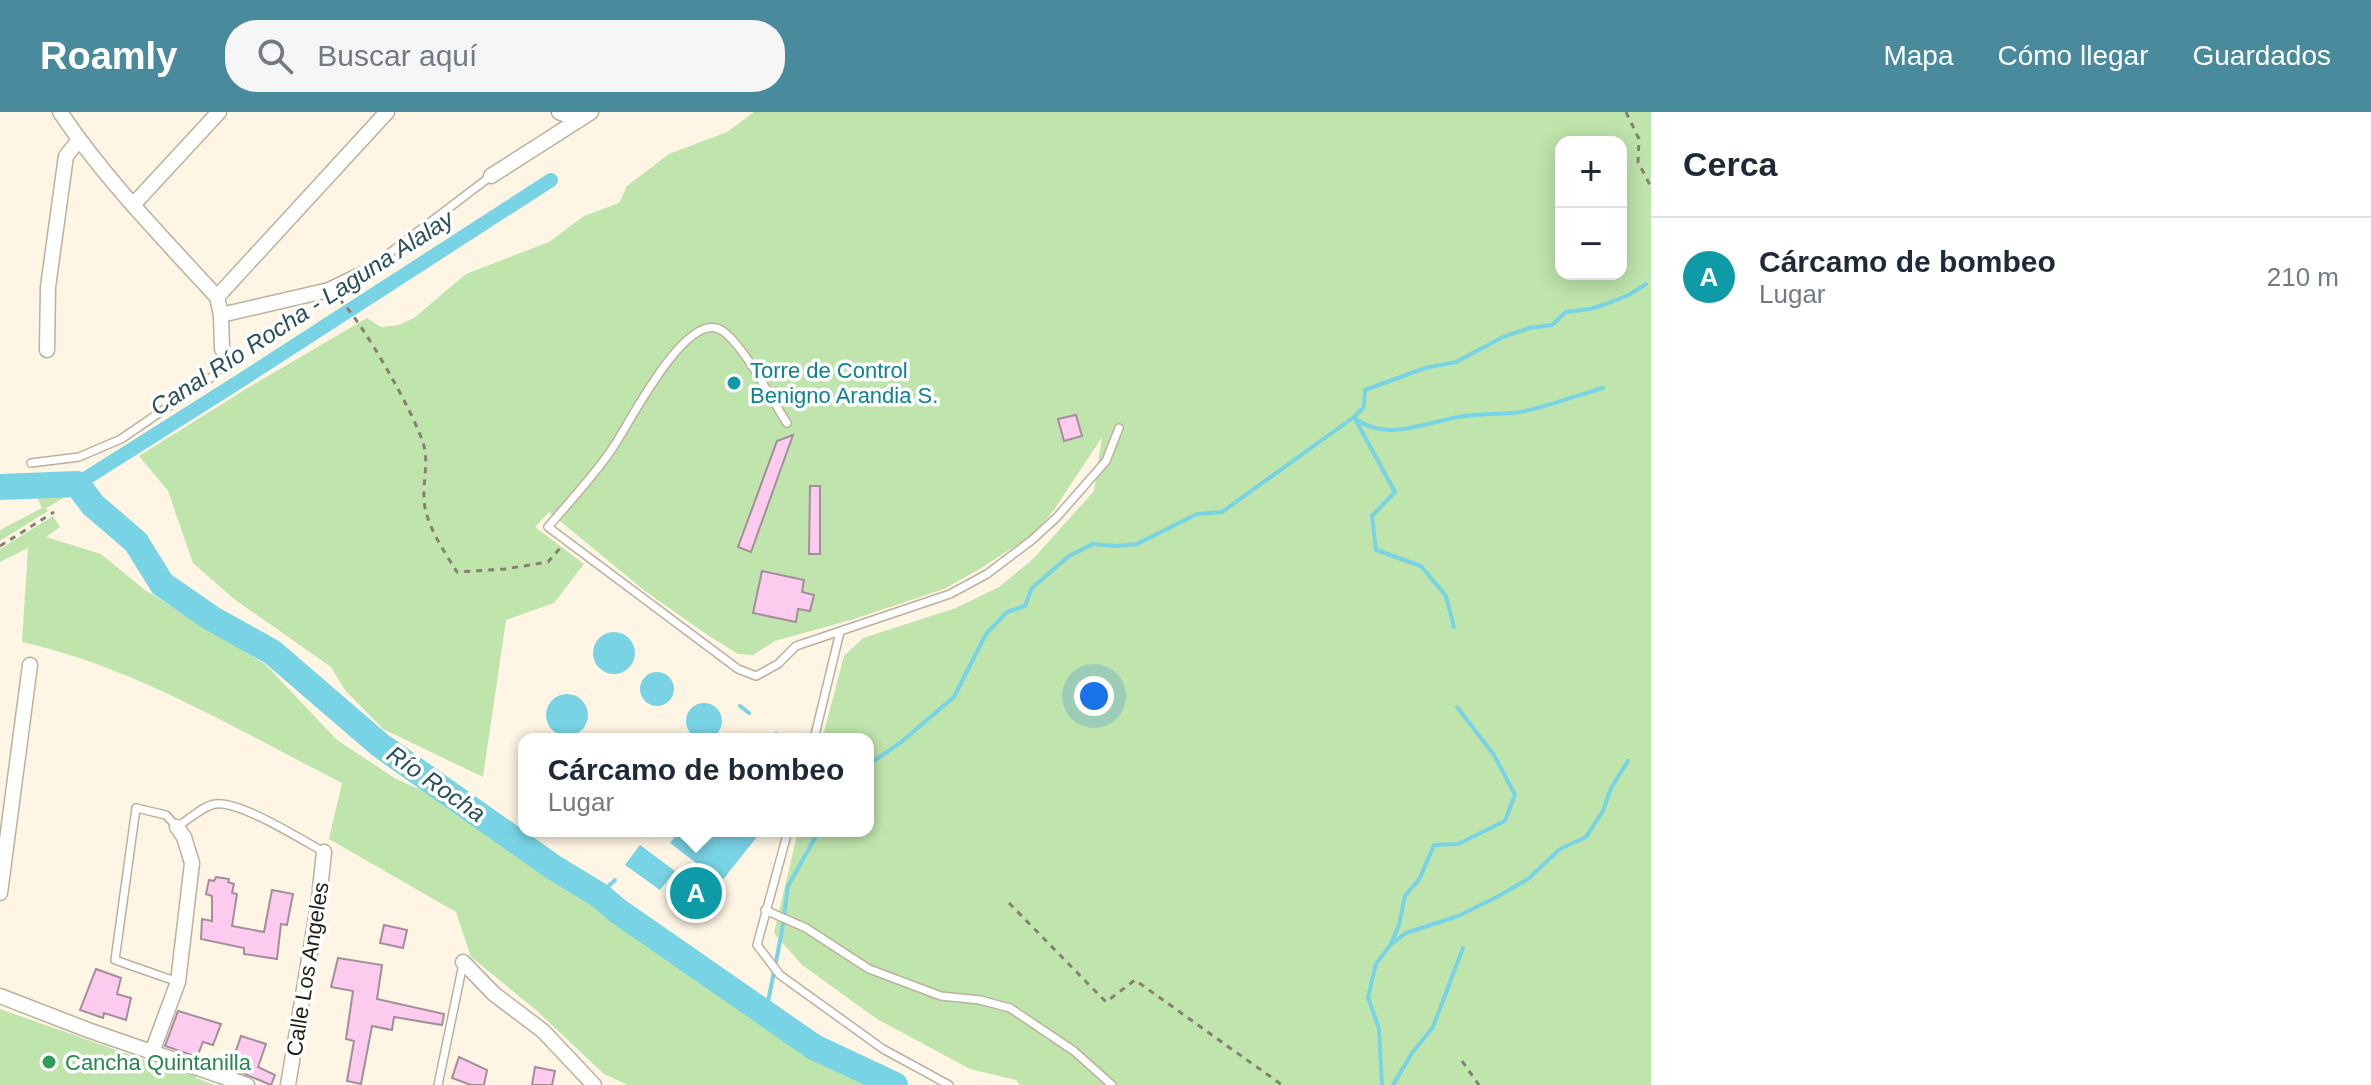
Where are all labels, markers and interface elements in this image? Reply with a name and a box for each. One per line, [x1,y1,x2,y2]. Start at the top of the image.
search box [225,20,785,92]
icon: search [253,34,297,78]
text: Roamly [40,35,177,77]
text: Buscar aquí [317,39,477,72]
text: Mapa [1883,40,1954,71]
text: Cómo llegar [1998,40,2148,71]
text: Guardados [2192,40,2331,71]
map controls [1555,136,1627,280]
button: + [1555,136,1627,208]
text: Cerca [1683,145,1778,183]
water label: Canal Río Rocha - Laguna Alalay [145,203,460,421]
button: − [1555,208,1627,280]
text: Cárcamo de bombeo [1759,245,2056,278]
text: A [1700,262,1718,292]
text: 210 m [2267,262,2339,292]
text: Lugar [1759,279,1826,309]
place label: Torre de Control Benigno Arandia S. [750,358,938,408]
marker: Torre de Control Benigno Arandia S. [725,374,743,392]
your location [1074,676,1114,716]
popup [518,733,874,837]
water label: Río Rocha [382,740,490,827]
text: Cárcamo de bombeo [548,753,844,786]
text: Lugar [548,787,614,817]
pin: A [670,863,722,923]
street label: Calle Los Angeles [281,880,334,1058]
place label: Cancha Quintanilla [65,1050,252,1075]
marker: Cancha Quintanilla [40,1053,58,1071]

